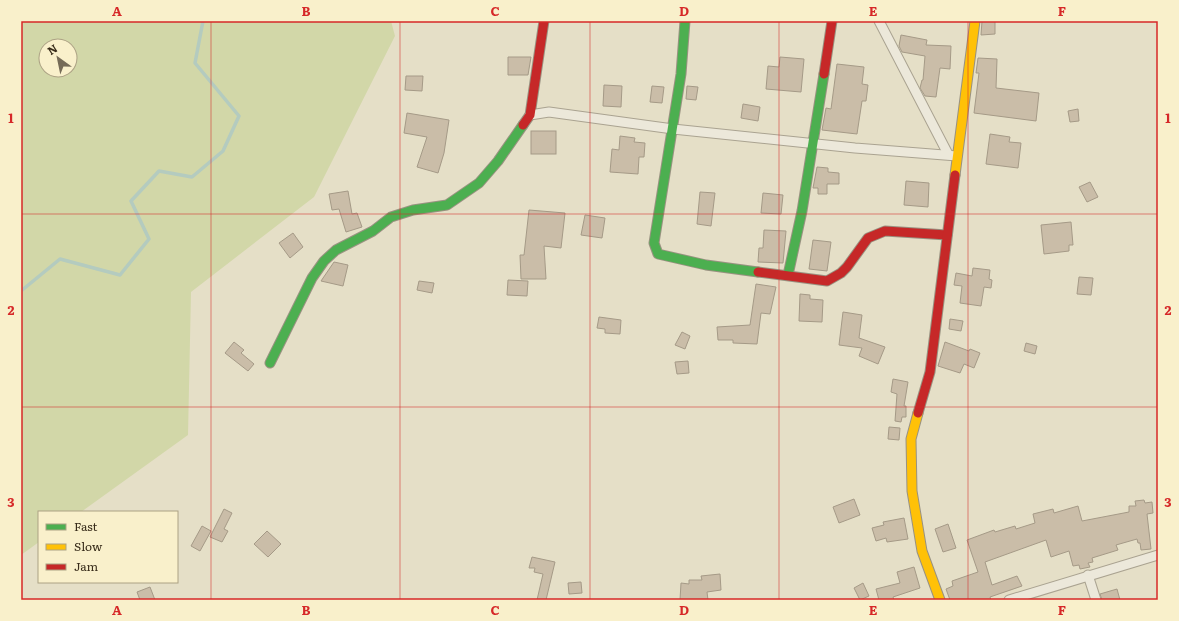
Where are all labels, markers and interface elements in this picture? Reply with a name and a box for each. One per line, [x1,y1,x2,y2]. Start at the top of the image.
text: A [112,1,122,20]
text: B [302,1,311,20]
text: C [490,1,500,20]
text: D [679,1,689,20]
text: E [869,1,878,20]
text: F [1058,1,1066,20]
north arrow [38,38,78,78]
text: N [44,40,60,58]
text: 1 [8,108,14,127]
text: 1 [1165,108,1171,127]
text: 2 [8,300,15,319]
text: 2 [1165,300,1172,319]
text: 3 [7,492,15,511]
text: 3 [1164,492,1172,511]
legend [38,511,178,583]
text: Fast [74,517,98,535]
text: Slow [74,537,103,555]
text: Jam [74,557,99,575]
text: A [112,600,122,619]
text: B [302,600,311,619]
text: C [490,600,500,619]
text: D [679,600,689,619]
text: E [869,600,878,619]
text: F [1058,600,1066,619]

